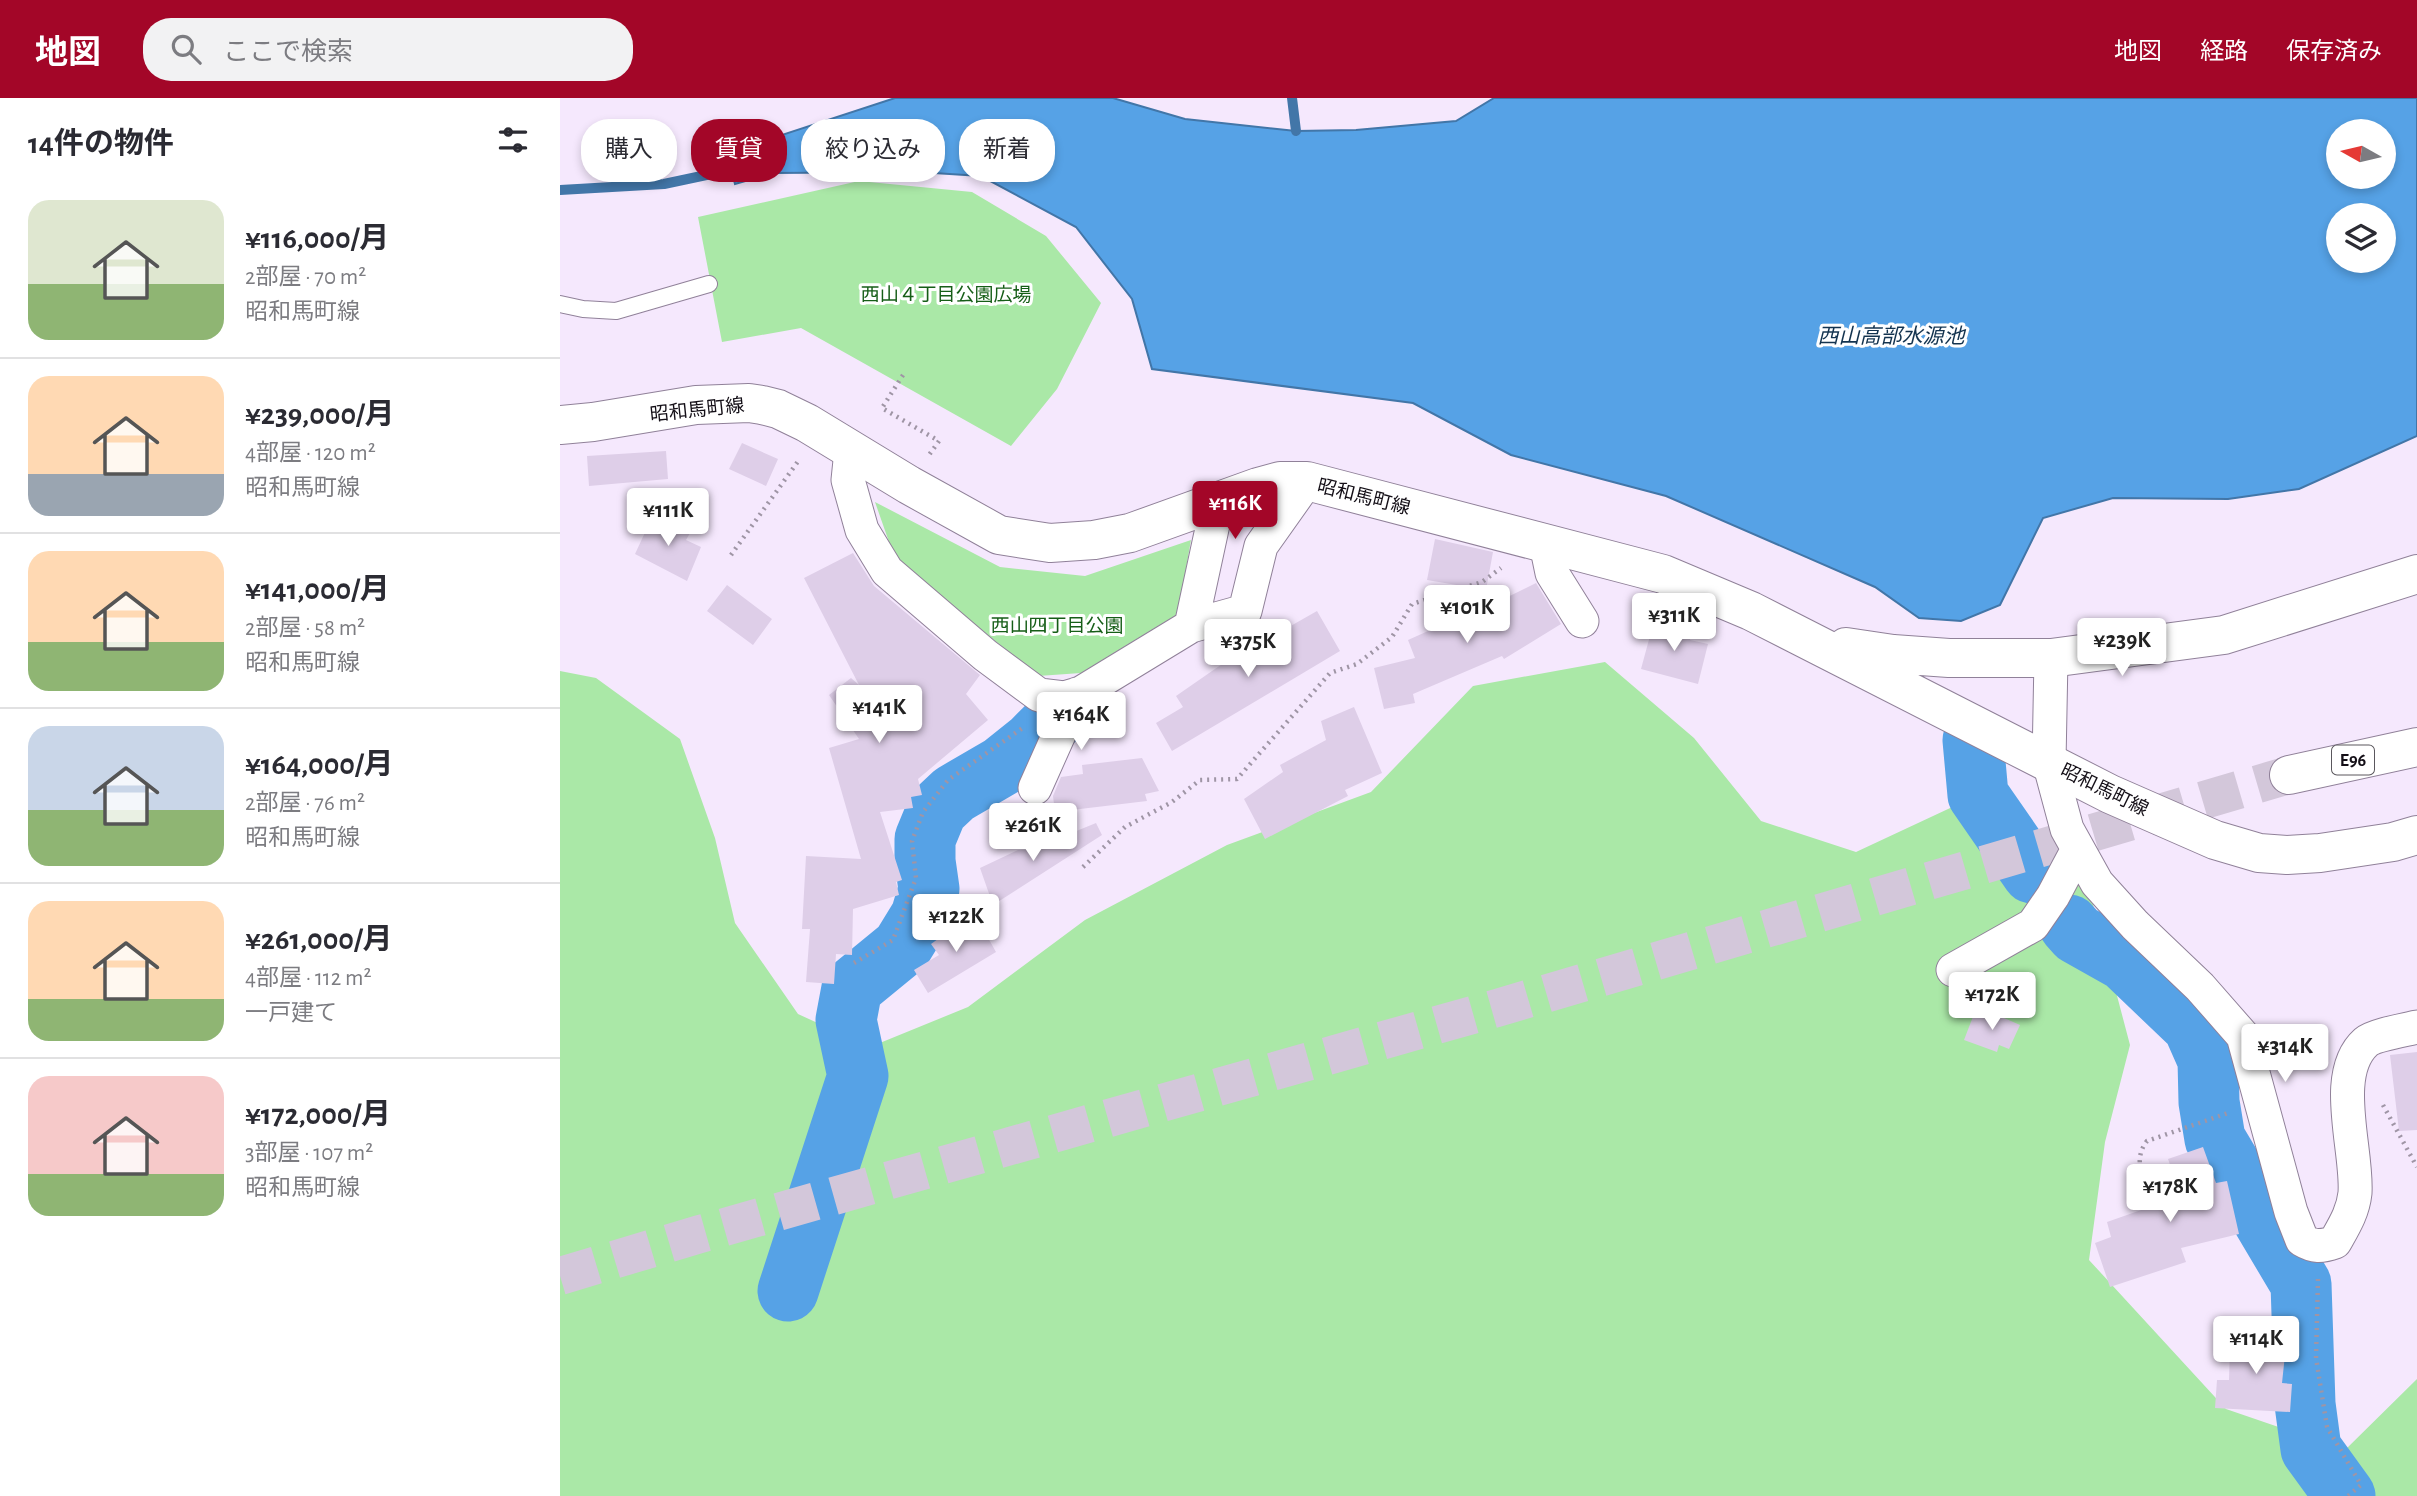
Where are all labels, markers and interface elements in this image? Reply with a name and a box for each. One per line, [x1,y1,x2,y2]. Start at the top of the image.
search box [143,18,633,81]
icon: search [167,30,205,68]
text: 地図 [35,37,101,70]
text: ここで検索 [223,39,353,65]
text: 地図 [2114,40,2162,64]
text: 経路 [2200,40,2248,64]
text: 保存済み [2286,40,2382,64]
chip: 購入 [581,119,677,182]
chip: 賃貸 [691,119,787,182]
chip: 絞り込み [801,119,945,182]
chip: 新着 [959,119,1055,182]
north arrow [2326,119,2396,189]
map controls [2326,119,2396,273]
icon: filters [494,121,532,159]
text: 14件の物件 [28,129,174,159]
button: layers [2326,203,2396,273]
text: ¥116,000/月 [245,224,389,254]
icon: home [84,228,168,312]
text: 2部屋 · 70 m² [245,266,366,289]
park label: 西山４丁目公園広場 [860,284,1032,305]
text: 昭和馬町線 [245,301,360,324]
water label: 西山高部水源池 [1818,325,1966,347]
street label: 昭和馬町線 [649,395,745,425]
text: ¥239,000/月 [245,400,395,430]
icon: home [84,404,168,488]
text: 4部屋 · 120 m² [245,442,376,465]
street label: 昭和馬町線 [1315,476,1412,518]
text: 昭和馬町線 [245,477,360,500]
pin: ¥116K [1186,482,1284,541]
pin: ¥111K [619,489,717,548]
text: ¥116K [1208,492,1262,515]
text: ¥111K [643,499,693,522]
text: ¥141,000/月 [245,575,390,605]
icon: home [84,579,168,663]
pin: ¥101K [1418,586,1516,645]
pin: ¥311K [1625,594,1723,653]
text: ¥101K [1440,596,1494,619]
text: ¥311K [1648,604,1700,627]
park label: 西山四丁目公園 [990,616,1124,636]
text: 2部屋 · 58 m² [245,617,365,640]
pin: ¥239K [2073,618,2171,678]
pin: ¥375K [1199,620,1297,679]
text: ¥239K [2093,629,2151,652]
text: ¥375K [1220,630,1276,653]
text: 昭和馬町線 [245,652,360,675]
pin: ¥141K [830,686,928,745]
pin: ¥164K [1032,692,1130,752]
text: ¥141K [852,696,906,719]
text: ¥164K [1053,703,1109,726]
road number: E96 [2332,746,2374,774]
text: ¥164,000/月 [245,750,393,780]
icon: home [84,754,168,838]
street label: 昭和馬町線 [2057,760,2152,820]
text: 2部屋 · 76 m² [245,792,365,815]
pin: ¥261K [984,804,1082,863]
text: ¥261K [1005,814,1061,837]
text: 昭和馬町線 [245,827,360,850]
pin: ¥122K [907,894,1005,954]
text: ¥122K [928,905,984,928]
text: ¥261,000/月 [245,925,392,955]
icon: home [84,929,168,1013]
text: 4部屋 · 112 m² [245,967,371,990]
pin: ¥172K [1943,972,2041,1032]
text: ¥172K [1965,983,2019,1006]
text: 一戸建て [245,1002,337,1025]
pin: ¥314K [2236,1024,2334,1084]
text: ¥314K [2257,1035,2313,1058]
text: ¥172,000/月 [245,1100,391,1130]
icon: home [84,1104,168,1188]
text: 3部屋 · 107 m² [245,1142,373,1165]
pin: ¥178K [2121,1164,2219,1224]
text: ¥178K [2142,1175,2198,1198]
text: 昭和馬町線 [245,1177,360,1200]
pin: ¥114K [2207,1316,2305,1376]
text: ¥114K [2229,1327,2283,1350]

